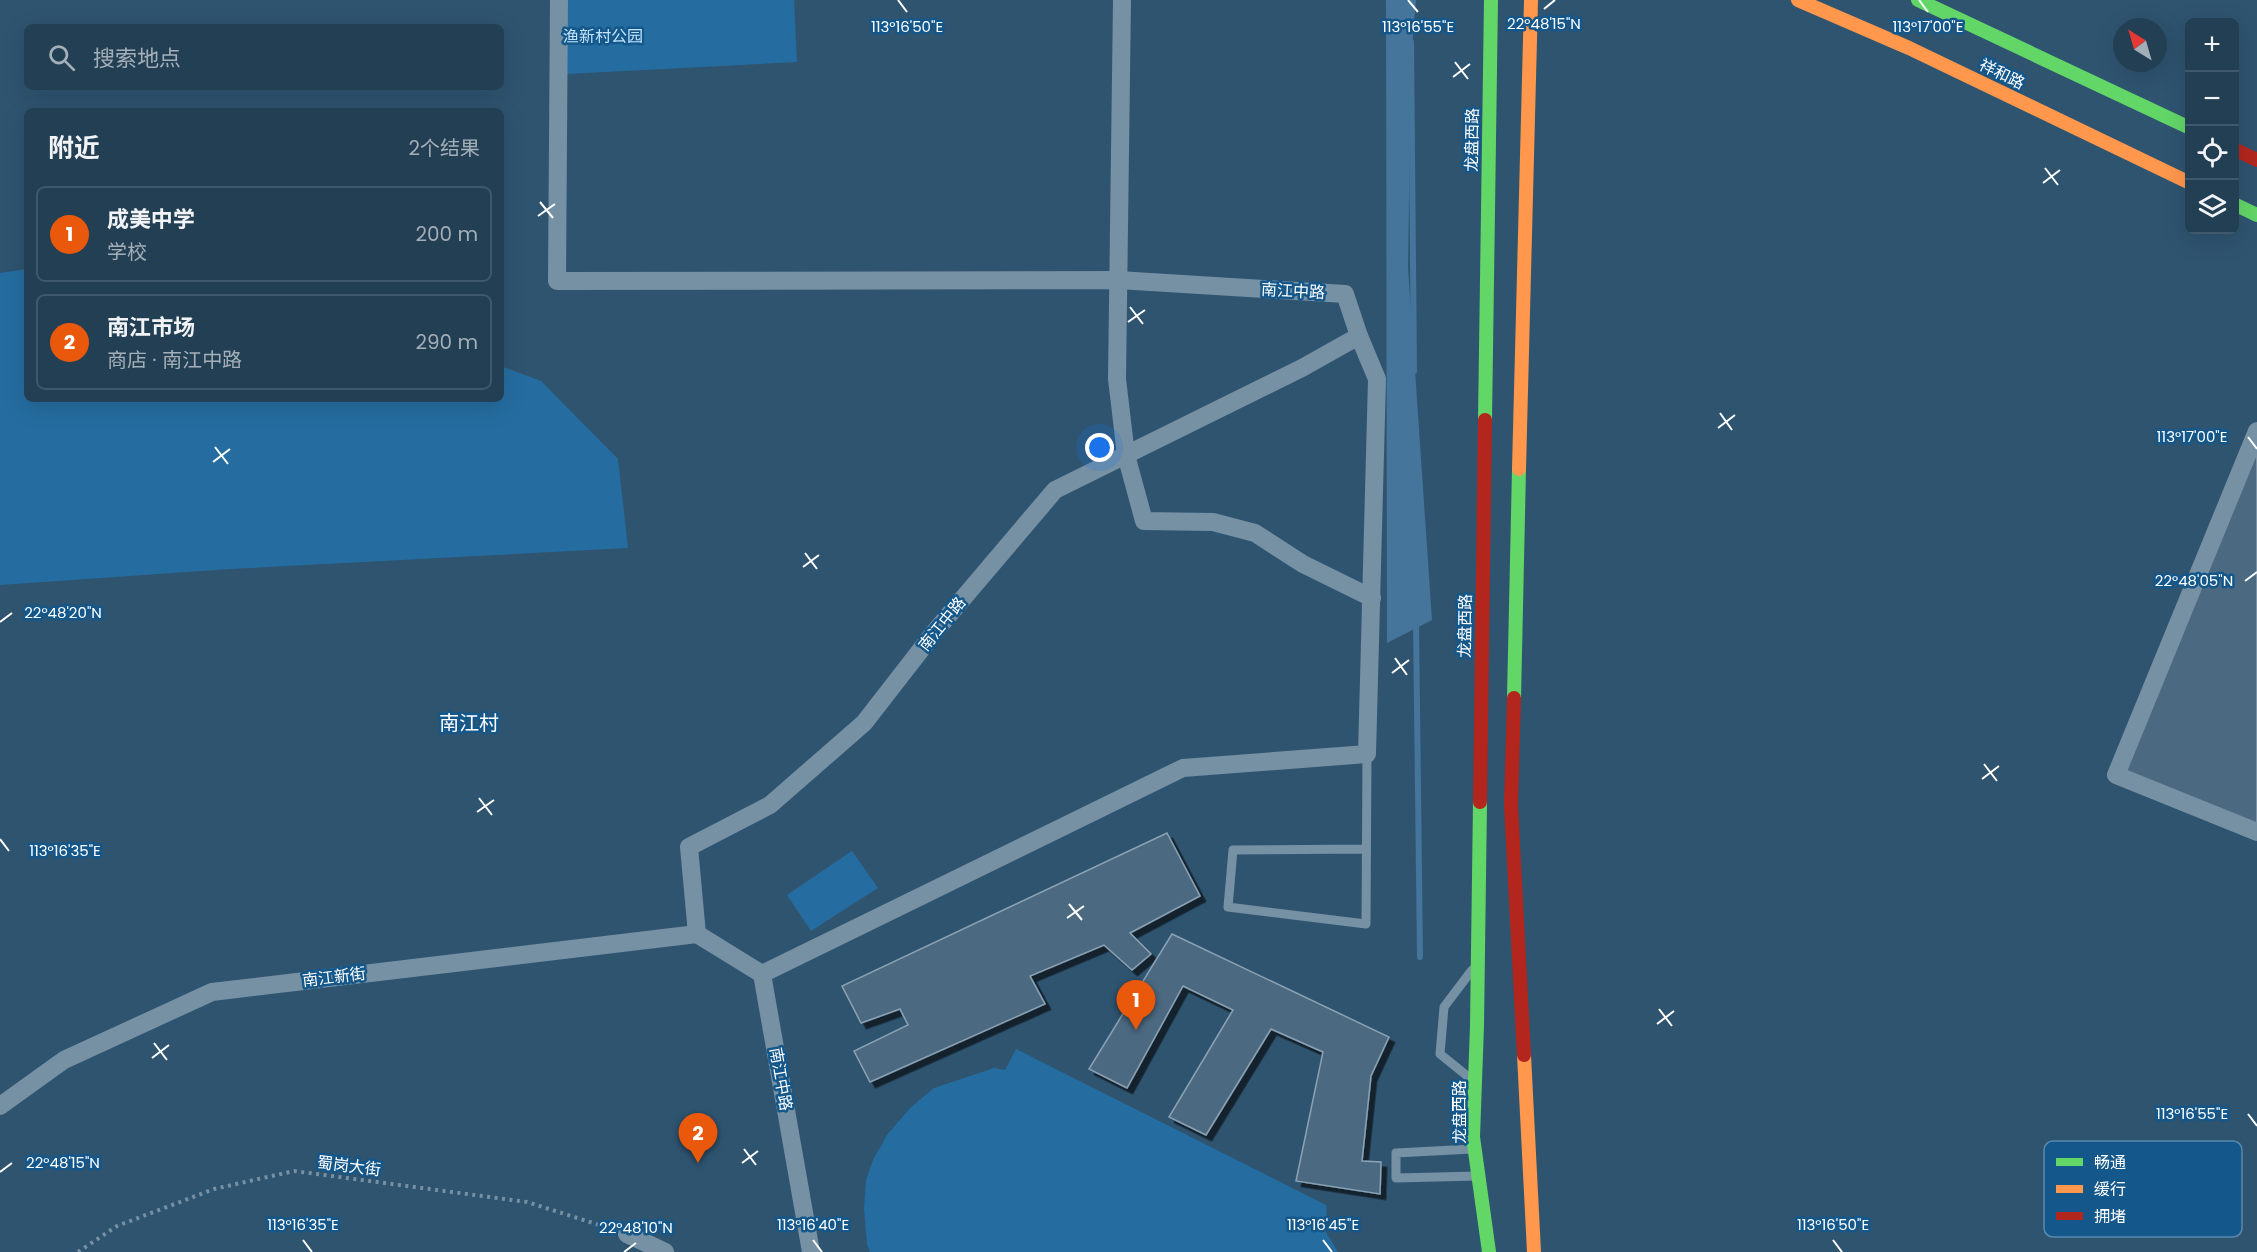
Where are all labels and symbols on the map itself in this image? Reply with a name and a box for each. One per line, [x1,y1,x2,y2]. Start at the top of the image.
text: 22°48'15"N [1507,13,1581,34]
text: 113°16'50"E [871,16,943,37]
text: 113°16'55"E [1382,16,1454,37]
text: 113°17'00"E [1893,16,1963,37]
north arrow [2113,18,2167,72]
park label: 渔新村公园 [563,25,643,48]
street label: 祥和路 [1975,53,2029,95]
street label: 龙盘西路 [1460,108,1484,172]
street label: 南江中路 [1260,278,1326,304]
text: 113°17'00"E [2157,426,2227,447]
your location [1085,433,1114,462]
text: 22°48'05"N [2155,570,2233,591]
street label: 南江中路 [913,592,971,656]
street label: 龙盘西路 [1453,594,1477,658]
text: 22°48'20"N [24,602,102,623]
district label: 南江村 [439,709,499,737]
text: 113°16'35"E [29,840,101,861]
street label: 南江新街 [301,962,367,992]
pin: 1 [1116,980,1156,1030]
street label: 南江中路 [764,1045,798,1113]
street label: 龙盘西路 [1448,1080,1471,1144]
text: 113°16'55"E [2156,1103,2228,1124]
pin: 2 [678,1114,718,1163]
legend [2044,1141,2242,1237]
street label: 蜀岗大街 [316,1151,382,1181]
text: 畅通 [2094,1151,2126,1174]
text: 22°48'15"N [26,1152,100,1173]
text: 缓行 [2094,1178,2126,1201]
text: 拥堵 [2094,1205,2126,1228]
text: 113°16'35"E [267,1214,339,1235]
text: 113°16'40"E [777,1214,849,1235]
text: 113°16'45"E [1287,1214,1359,1235]
text: 113°16'50"E [1797,1214,1869,1235]
text: 22°48'10"N [599,1217,673,1238]

